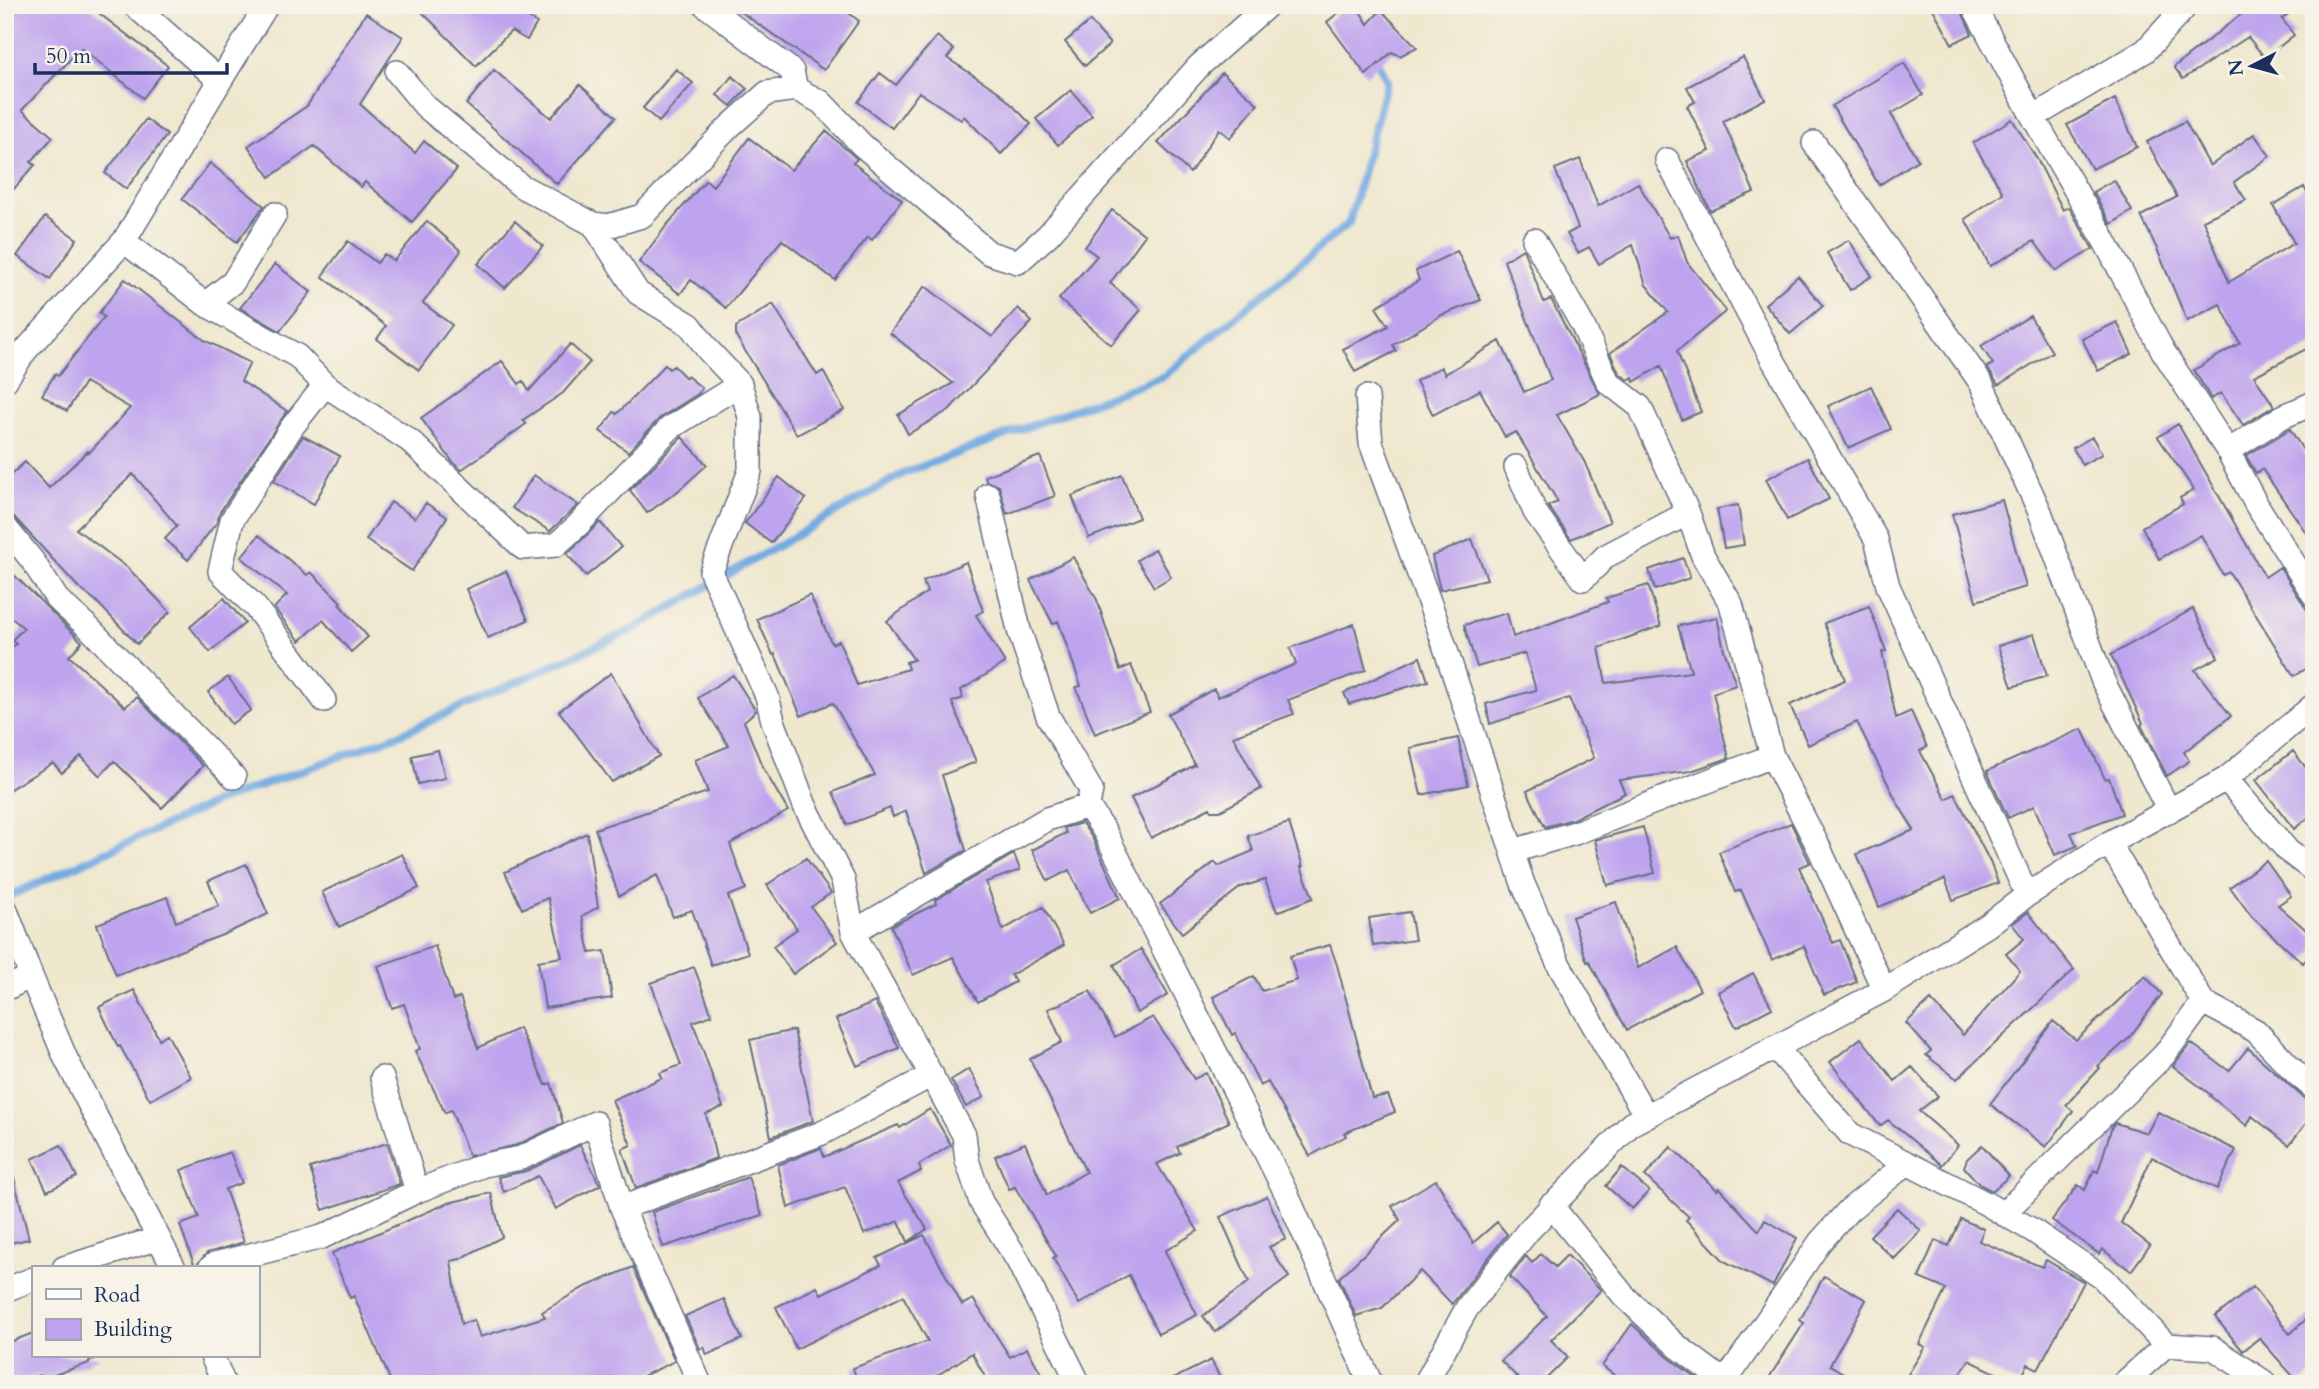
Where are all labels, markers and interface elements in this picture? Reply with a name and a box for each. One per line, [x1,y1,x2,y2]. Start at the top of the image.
scale bar [35,32,228,76]
north arrow [2218,32,2288,102]
text: 50 m [46,42,91,71]
text: N [2222,58,2250,77]
legend [32,1266,259,1358]
text: Road [94,1281,140,1310]
text: Building [94,1315,172,1344]

